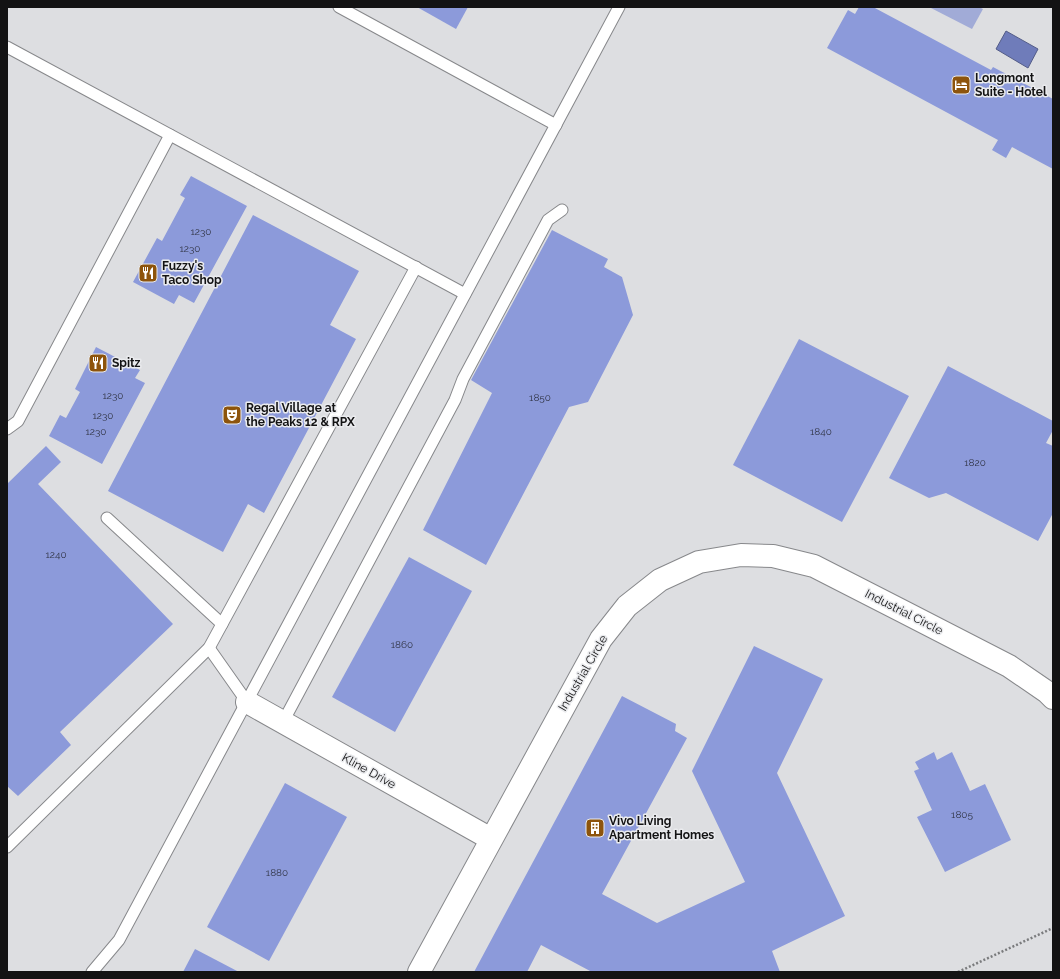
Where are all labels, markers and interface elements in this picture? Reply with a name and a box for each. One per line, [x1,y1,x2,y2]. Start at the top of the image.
place label: Longmont Suite - Hotel [975,71,1047,99]
hotel icon: Longmont Suite - Hotel [950,74,972,96]
house number: 1230 [191,226,211,237]
house number: 1230 [180,243,200,254]
place label: Fuzzy's Taco Shop [162,259,222,287]
restaurant icon: Fuzzy's Taco Shop [137,262,159,284]
restaurant icon: Spitz [87,352,109,374]
place label: Spitz [112,356,141,370]
house number: 1230 [103,390,123,401]
house number: 1850 [529,392,551,403]
place label: Regal Village at the Peaks 12 & RPX [246,401,355,429]
theatre icon: Regal Village at the Peaks 12 & RPX [221,404,243,426]
house number: 1230 [93,410,113,421]
house number: 1230 [86,426,106,437]
house number: 1840 [810,426,832,437]
house number: 1820 [964,457,986,468]
house number: 1240 [45,549,67,560]
street label: Industrial Circle [863,586,945,638]
street label: Industrial Circle [556,632,610,714]
house number: 1860 [391,639,413,650]
street label: Kline Drive [340,750,398,792]
house number: 1805 [951,809,973,820]
place label: Vivo Living Apartment Homes [609,814,714,842]
building icon: Vivo Living Apartment Homes [584,817,606,839]
house number: 1880 [266,867,288,878]

